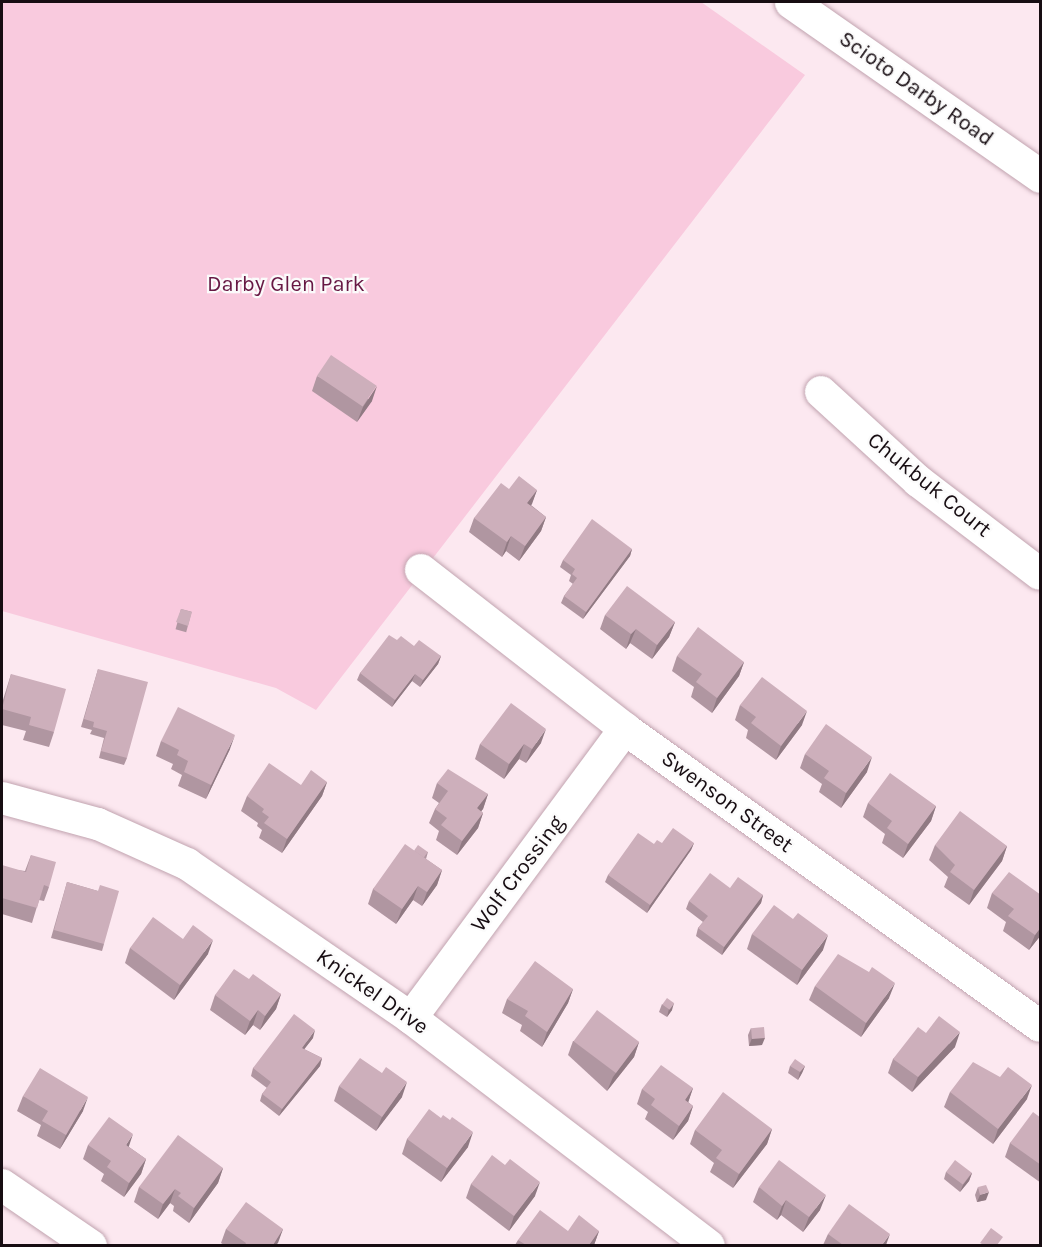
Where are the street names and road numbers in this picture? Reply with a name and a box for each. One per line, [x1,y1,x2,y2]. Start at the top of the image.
street label: Scioto Darby Road [834,26,998,152]
street label: Chukbuk Court [862,427,996,543]
street label: Swenson Street [656,745,798,859]
street label: Wolf Crossing [466,811,570,937]
street label: Knickel Drive [311,944,433,1040]

